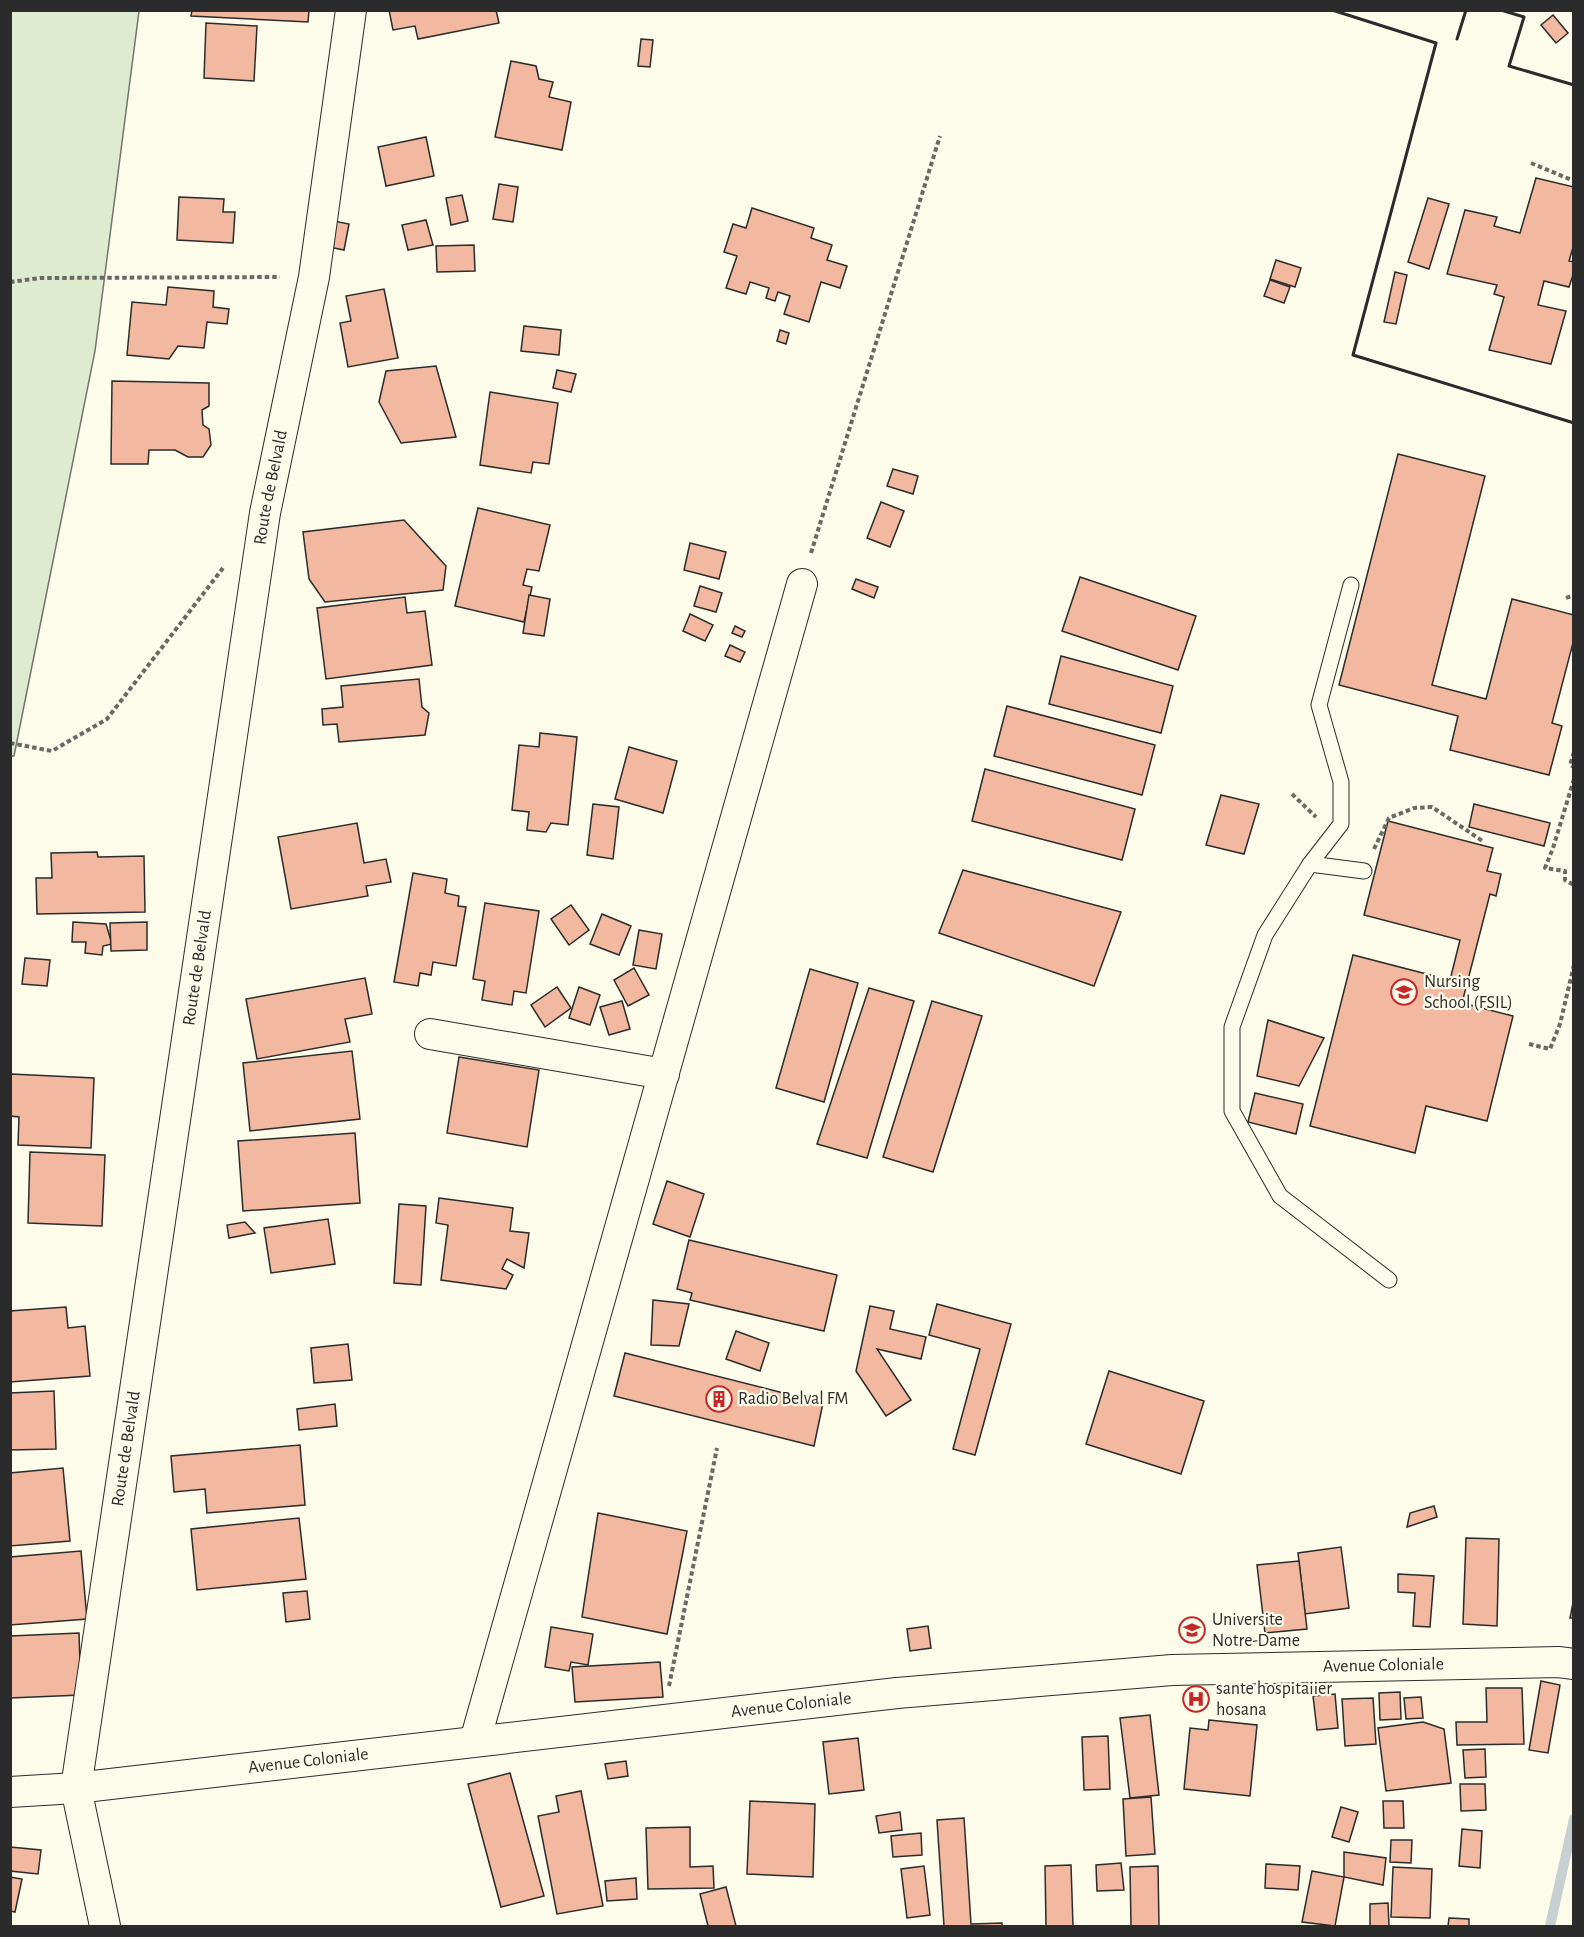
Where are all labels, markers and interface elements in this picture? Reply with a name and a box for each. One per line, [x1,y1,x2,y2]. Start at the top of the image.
street label: Route de Belvald [251,429,291,546]
street label: Route de Belvald [180,909,215,1027]
place label: Nursing School (FSIL) [1424,973,1513,1012]
school or university icon: Nursing School (FSIL) [1389,977,1419,1007]
building icon: Radio Belval FM [704,1384,734,1414]
street label: Route de Belvald [109,1390,144,1508]
place label: Radio Belval FM [738,1390,849,1408]
place label: Universite Notre-Dame [1212,1611,1300,1650]
school or university icon: Universite Notre-Dame [1177,1615,1207,1645]
street label: Avenue Coloniale [1323,1655,1444,1676]
place label: sante hospitaiier hosana [1216,1680,1332,1719]
hospital icon: sante hospitaiier hosana [1181,1684,1211,1714]
street label: Avenue Coloniale [730,1689,852,1721]
street label: Avenue Coloniale [247,1745,370,1777]

